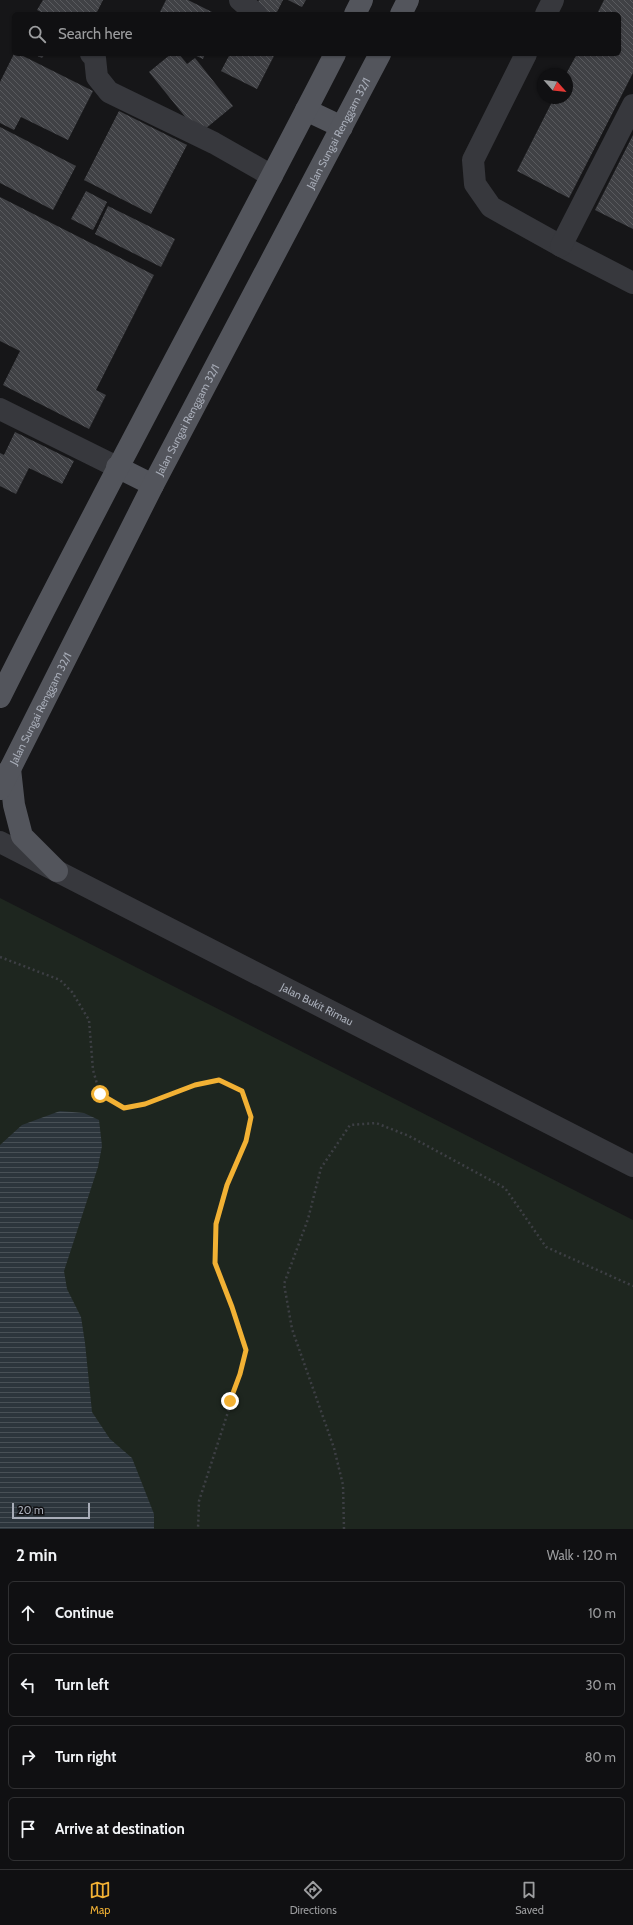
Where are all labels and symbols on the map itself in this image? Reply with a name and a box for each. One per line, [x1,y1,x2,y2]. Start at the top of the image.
north arrow [537,68,573,104]
street label: Jalan Sungai Renggam 32/1 [303,75,373,192]
street label: Jalan Sungai Renggam 32/1 [152,362,222,479]
street label: Jalan Sungai Renggam 32/1 [6,650,75,768]
street label: Jalan Bukit Rimau [277,979,356,1029]
route start [91,1085,109,1103]
route end [221,1392,239,1410]
scale bar [12,1501,90,1520]

